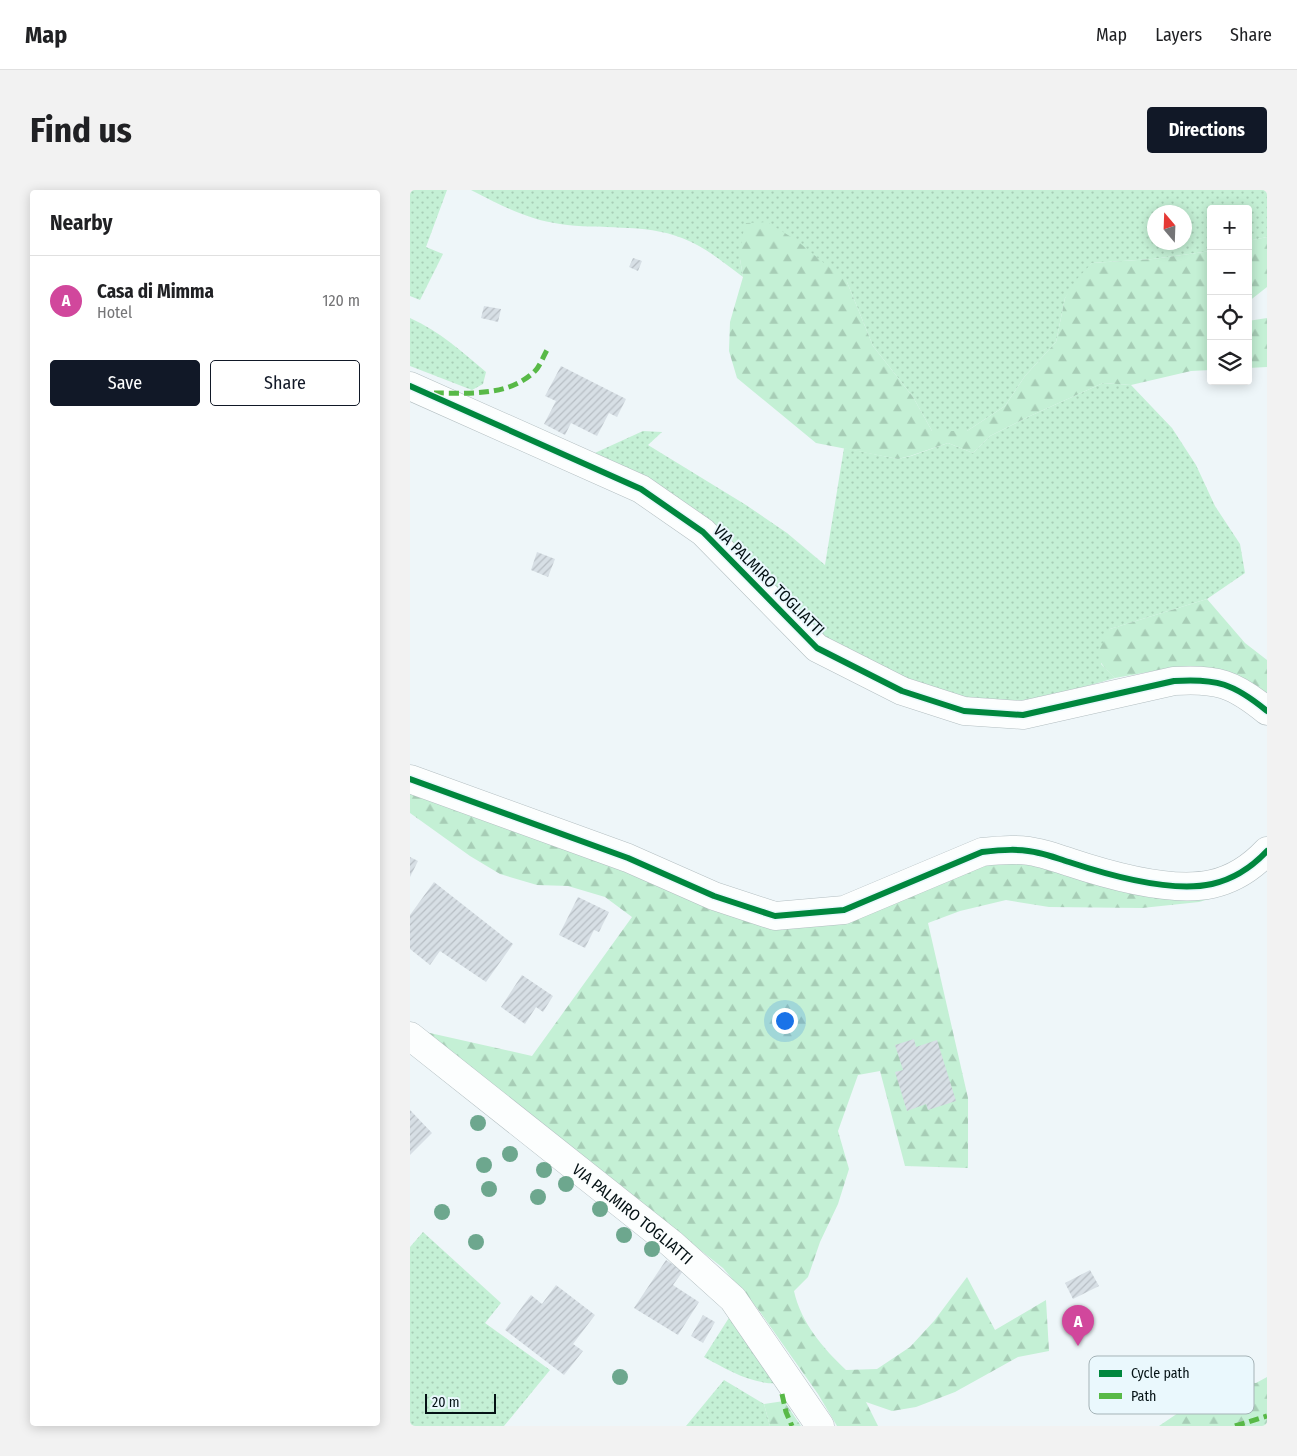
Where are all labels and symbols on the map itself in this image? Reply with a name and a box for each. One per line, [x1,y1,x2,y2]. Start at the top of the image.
north arrow [1147,205,1192,250]
street label: VIA PALMIRO TOGLIATTI [710,521,828,639]
your location [772,1008,798,1034]
street label: VIA PALMIRO TOGLIATTI [569,1159,697,1268]
pin: A [1062,1305,1094,1346]
legend [1089,1356,1254,1414]
text: Cycle path [1131,1365,1190,1382]
text: Path [1131,1388,1156,1405]
scale bar [425,1391,496,1414]

